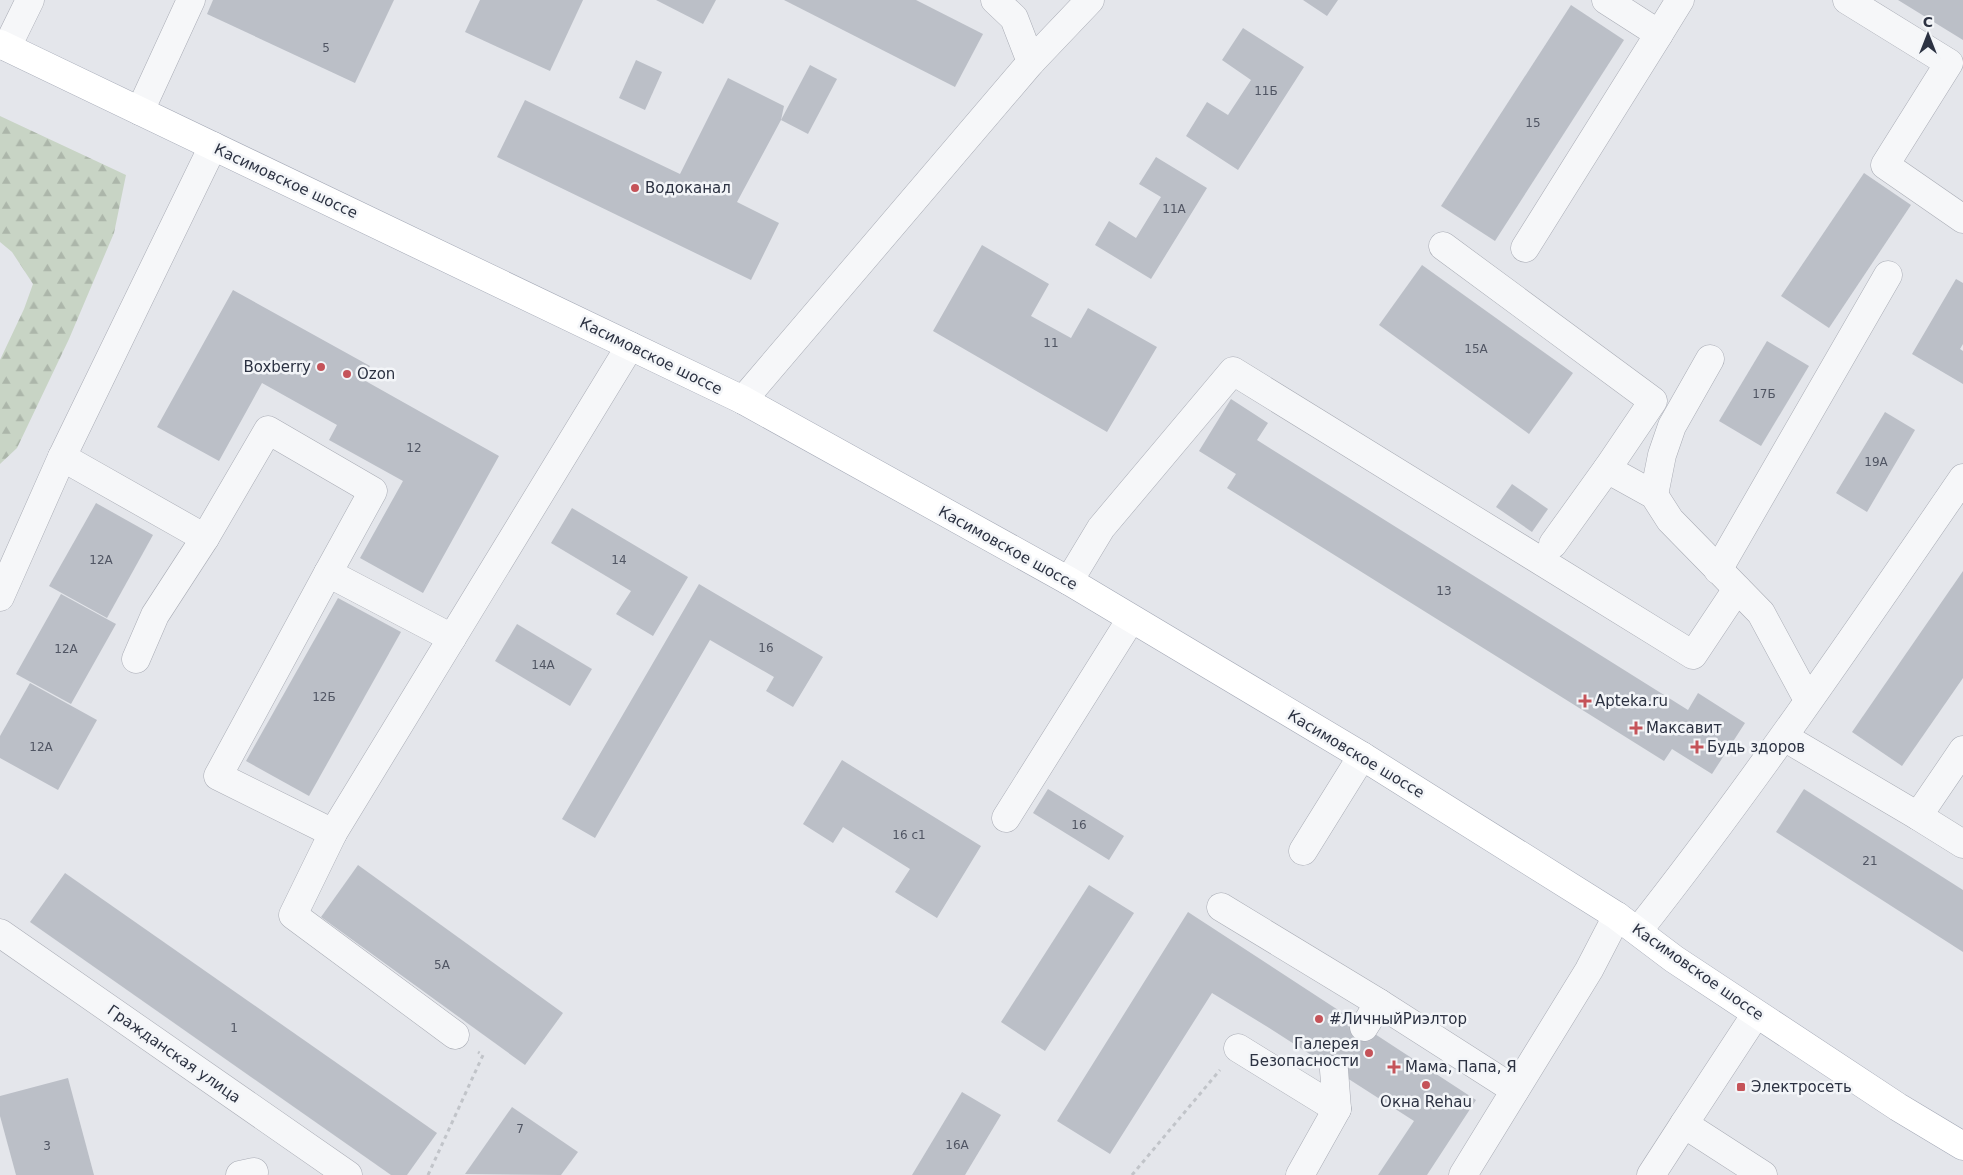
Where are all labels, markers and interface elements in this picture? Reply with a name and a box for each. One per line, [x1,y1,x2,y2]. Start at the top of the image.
north arrow [1903,10,1953,60]
text: С [1923,14,1933,30]
house number: 5 [322,41,330,55]
house number: 11Б [1254,84,1278,98]
house number: 15 [1525,116,1541,130]
street label: Касимовское шоссе [211,140,361,222]
place label: Водоканал [645,179,731,197]
marker: Водоканал [629,182,641,194]
house number: 11А [1162,202,1187,216]
street label: Касимовское шоссе [577,314,725,398]
house number: 11 [1043,336,1059,350]
house number: 15А [1464,342,1489,356]
place label: Boxberry [243,358,311,376]
marker: Boxberry [315,361,327,373]
place label: Ozon [357,365,395,383]
marker: Ozon [341,368,353,380]
house number: 17Б [1752,387,1776,401]
house number: 12 [406,441,422,455]
house number: 19А [1864,455,1889,469]
street label: Касимовское шоссе [935,502,1081,594]
house number: 12А [89,553,114,567]
house number: 14 [611,553,627,567]
house number: 13 [1436,584,1452,598]
house number: 16 [758,641,774,655]
house number: 12А [54,642,79,656]
house number: 14А [531,658,556,672]
house number: 12Б [312,690,336,704]
place label: Apteka.ru [1595,692,1668,710]
marker: Apteka.ru [1579,695,1591,707]
street label: Касимовское шоссе [1284,706,1428,802]
place label: Максавит [1646,719,1722,737]
marker: Максавит [1630,722,1642,734]
place label: Будь здоров [1707,738,1805,756]
house number: 12А [29,740,54,754]
marker: Будь здоров [1691,741,1703,753]
house number: 16 [1071,818,1087,832]
house number: 16 с1 [892,828,926,842]
house number: 21 [1862,854,1878,868]
street label: Касимовское шоссе [1629,920,1767,1024]
house number: 5А [434,958,451,972]
street label: Гражданская улица [104,1001,244,1107]
place label: #ЛичныйРиэлтор [1329,1010,1467,1028]
marker: #ЛичныйРиэлтор [1313,1013,1325,1025]
house number: 1 [230,1021,238,1035]
place label: Галерея Безопасности [1249,1035,1359,1070]
marker: Галерея Безопасности [1363,1047,1375,1059]
place label: Мама, Папа, Я [1405,1058,1517,1076]
marker: Мама, Папа, Я [1387,1060,1401,1074]
place label: Электросеть [1751,1078,1852,1096]
marker: Окна Rehau [1420,1079,1432,1091]
marker: Электросеть [1735,1081,1747,1093]
place label: Окна Rehau [1380,1093,1472,1111]
house number: 7 [516,1122,524,1136]
house number: 16А [945,1138,970,1152]
house number: 3 [43,1139,51,1153]

